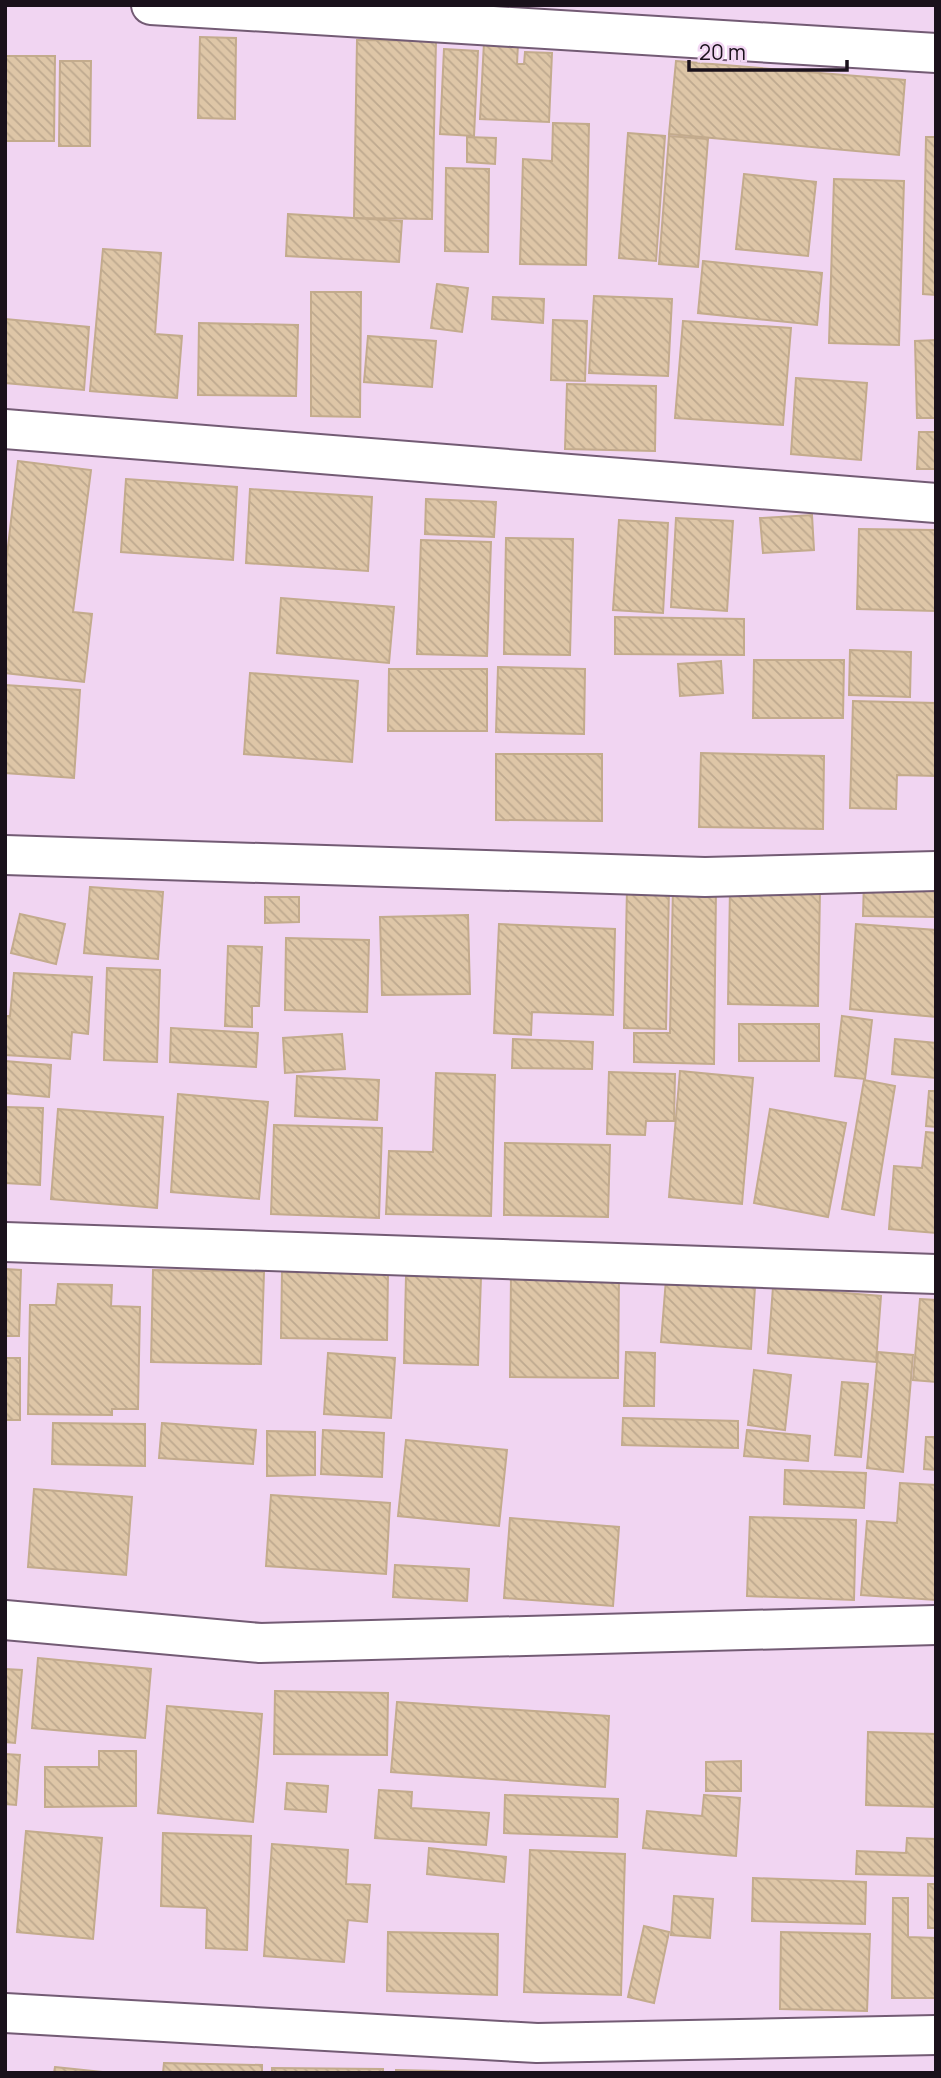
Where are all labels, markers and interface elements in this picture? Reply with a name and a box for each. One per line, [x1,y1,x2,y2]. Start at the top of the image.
scale bar [689,28,846,72]
text: 20 m [699,38,746,66]

